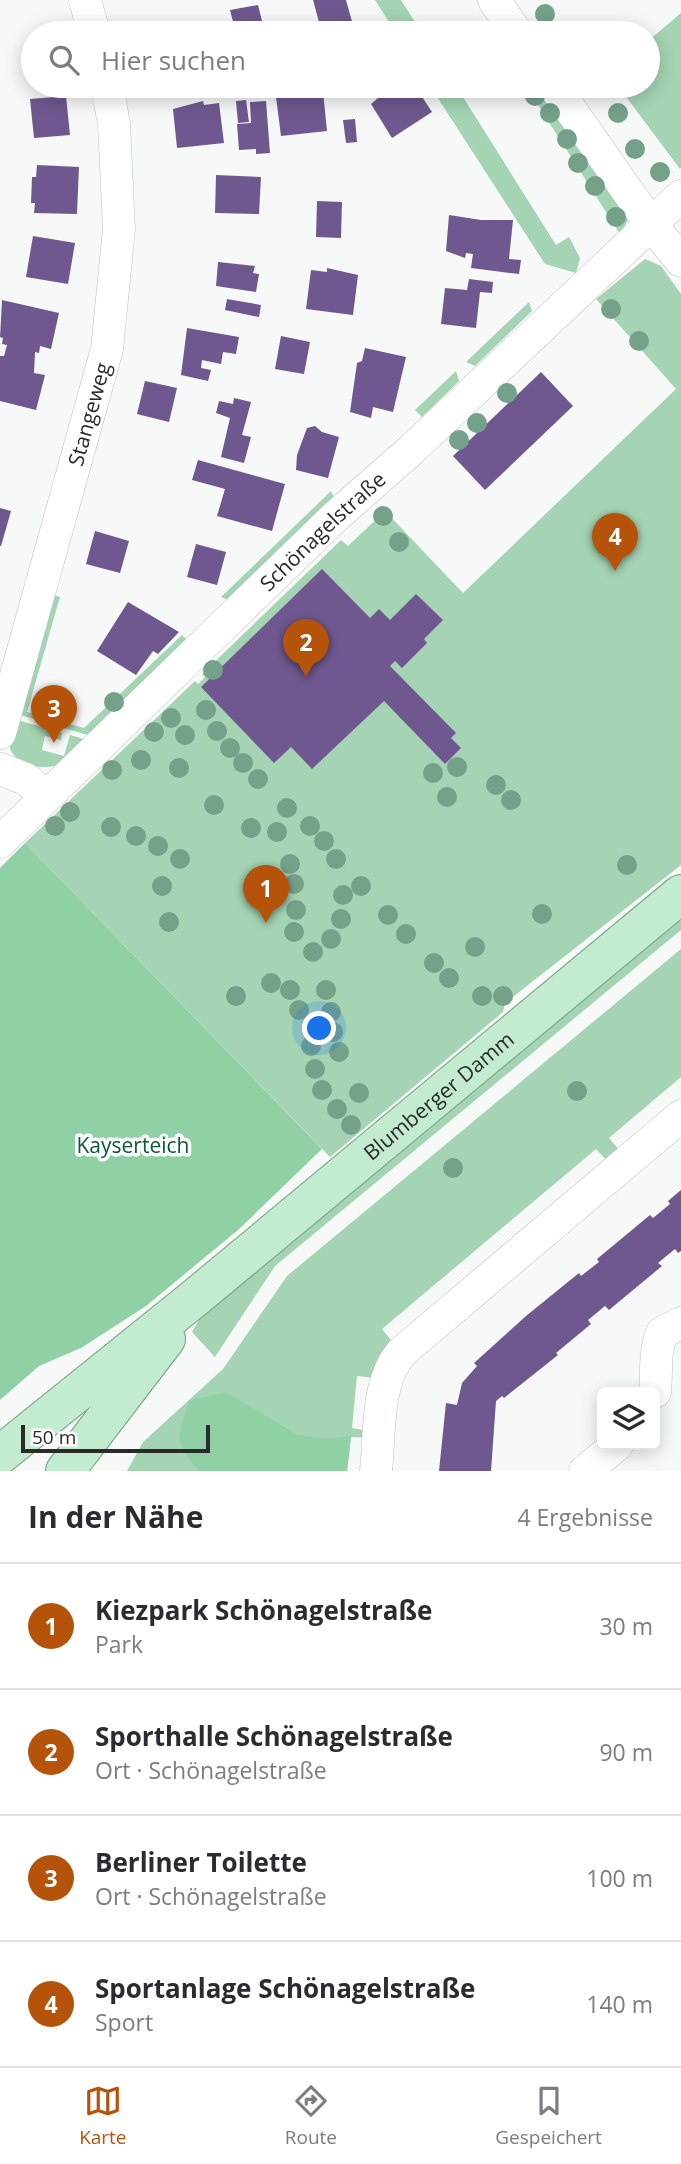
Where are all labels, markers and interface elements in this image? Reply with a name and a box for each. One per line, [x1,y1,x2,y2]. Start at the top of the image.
search box [21,21,660,98]
icon: search [45,41,83,79]
text: Hier suchen [101,42,246,78]
street label: Stangeweg [61,359,117,469]
street label: Schönagelstraße [253,465,391,597]
pin: 4 [592,513,638,571]
pin: 2 [283,619,329,677]
pin: 3 [31,685,77,743]
pin: 1 [243,865,289,923]
your location [302,1011,336,1045]
street label: Blumberger Damm [357,1025,520,1166]
park label: Kayserteich [77,1131,189,1159]
map controls [597,1387,660,1450]
button: layers [597,1387,660,1450]
scale bar [21,1422,210,1454]
text: 50 m [32,1424,76,1450]
text: In der Nähe [28,1496,204,1537]
text: 4 Ergebnisse [517,1501,653,1533]
text: Kiezpark Schönagelstraße [95,1592,432,1628]
text: 1 [44,1610,58,1642]
text: 30 m [599,1610,653,1642]
text: Park [95,1628,143,1660]
text: Sporthalle Schönagelstraße [95,1718,453,1754]
text: 2 [44,1736,58,1768]
text: 90 m [599,1736,653,1768]
text: Ort · Schönagelstraße [95,1754,327,1786]
text: Berliner Toilette [95,1844,307,1880]
text: 3 [44,1862,58,1894]
text: 100 m [586,1862,653,1894]
text: Ort · Schönagelstraße [95,1880,327,1912]
text: Sportanlage Schönagelstraße [95,1970,475,2006]
text: 4 [44,1988,58,2020]
text: 140 m [586,1988,653,2020]
text: Sport [95,2006,153,2038]
tab: Karte [79,2082,127,2150]
tab: Route [285,2082,337,2150]
tab: Gespeichert [495,2082,602,2150]

